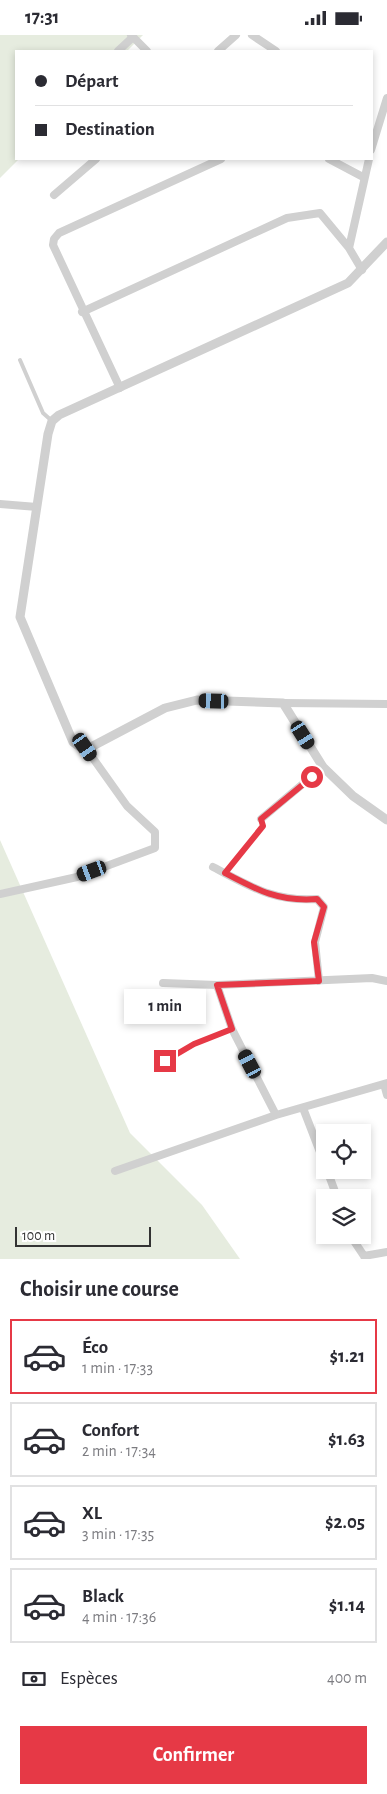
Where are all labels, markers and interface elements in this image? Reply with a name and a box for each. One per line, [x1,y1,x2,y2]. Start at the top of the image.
text: 17:31 [25,8,59,27]
text: Départ [65,72,118,91]
text: Destination [65,120,155,139]
car [198,693,229,709]
car [288,718,317,752]
car [70,730,99,764]
route start [301,766,323,788]
car [75,859,108,883]
callout: 1 min [124,989,206,1023]
text: 1 min [148,998,182,1014]
car [236,1047,263,1081]
route end [154,1050,176,1072]
map controls [316,1124,371,1244]
button: locate [316,1124,371,1179]
button: layers [316,1189,371,1244]
scale bar [15,1224,151,1247]
text: 100 m [22,1229,55,1243]
text: Choisir une course [20,1278,179,1300]
icon: car [22,1334,67,1379]
text: Éco [82,1338,108,1357]
text: $1.21 [329,1347,365,1366]
text: 1 min · 17:33 [82,1360,153,1376]
icon: car [22,1417,67,1462]
text: Confort [82,1421,139,1440]
text: $1.63 [328,1430,365,1449]
text: 2 min · 17:34 [82,1443,156,1459]
icon: car [22,1500,67,1545]
text: XL [82,1504,102,1523]
text: $2.05 [325,1513,365,1532]
text: 3 min · 17:35 [82,1526,154,1542]
icon: car [22,1583,67,1628]
text: Black [82,1587,124,1606]
text: $1.14 [329,1596,365,1615]
text: 4 min · 17:36 [82,1609,156,1625]
icon: cash [20,1665,48,1693]
text: Espèces [60,1669,118,1688]
text: 400 m [327,1670,367,1686]
button: Confirmer [20,1726,367,1784]

